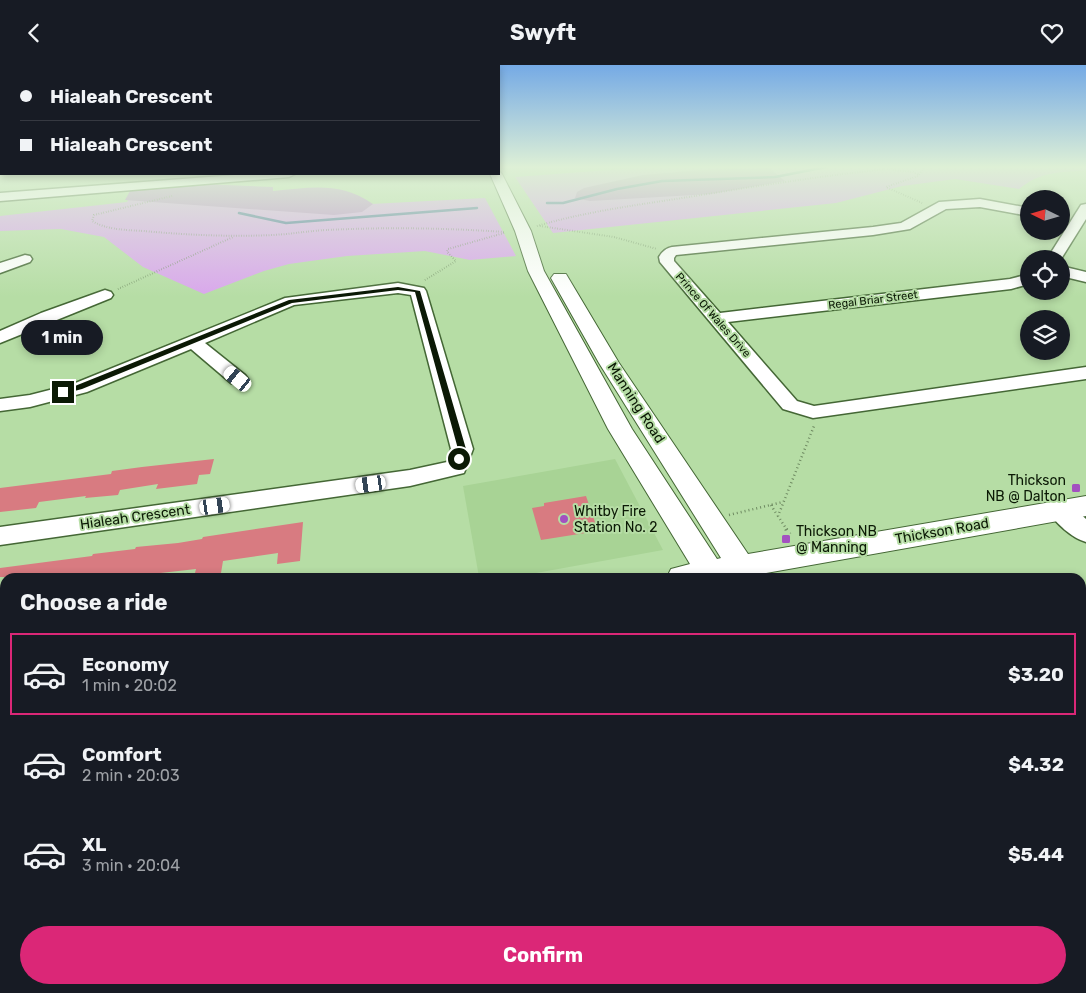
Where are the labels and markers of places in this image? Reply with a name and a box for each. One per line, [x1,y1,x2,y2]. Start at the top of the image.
place label: Thickson NB @ Dalton [986,472,1066,505]
marker: Thickson NB @ Dalton [1070,482,1082,494]
place label: Whitby Fire Station No. 2 [574,503,657,536]
marker: Whitby Fire Station No. 2 [558,513,570,525]
place label: Thickson NB @ Manning [796,523,877,556]
marker: Thickson NB @ Manning [780,533,792,545]

